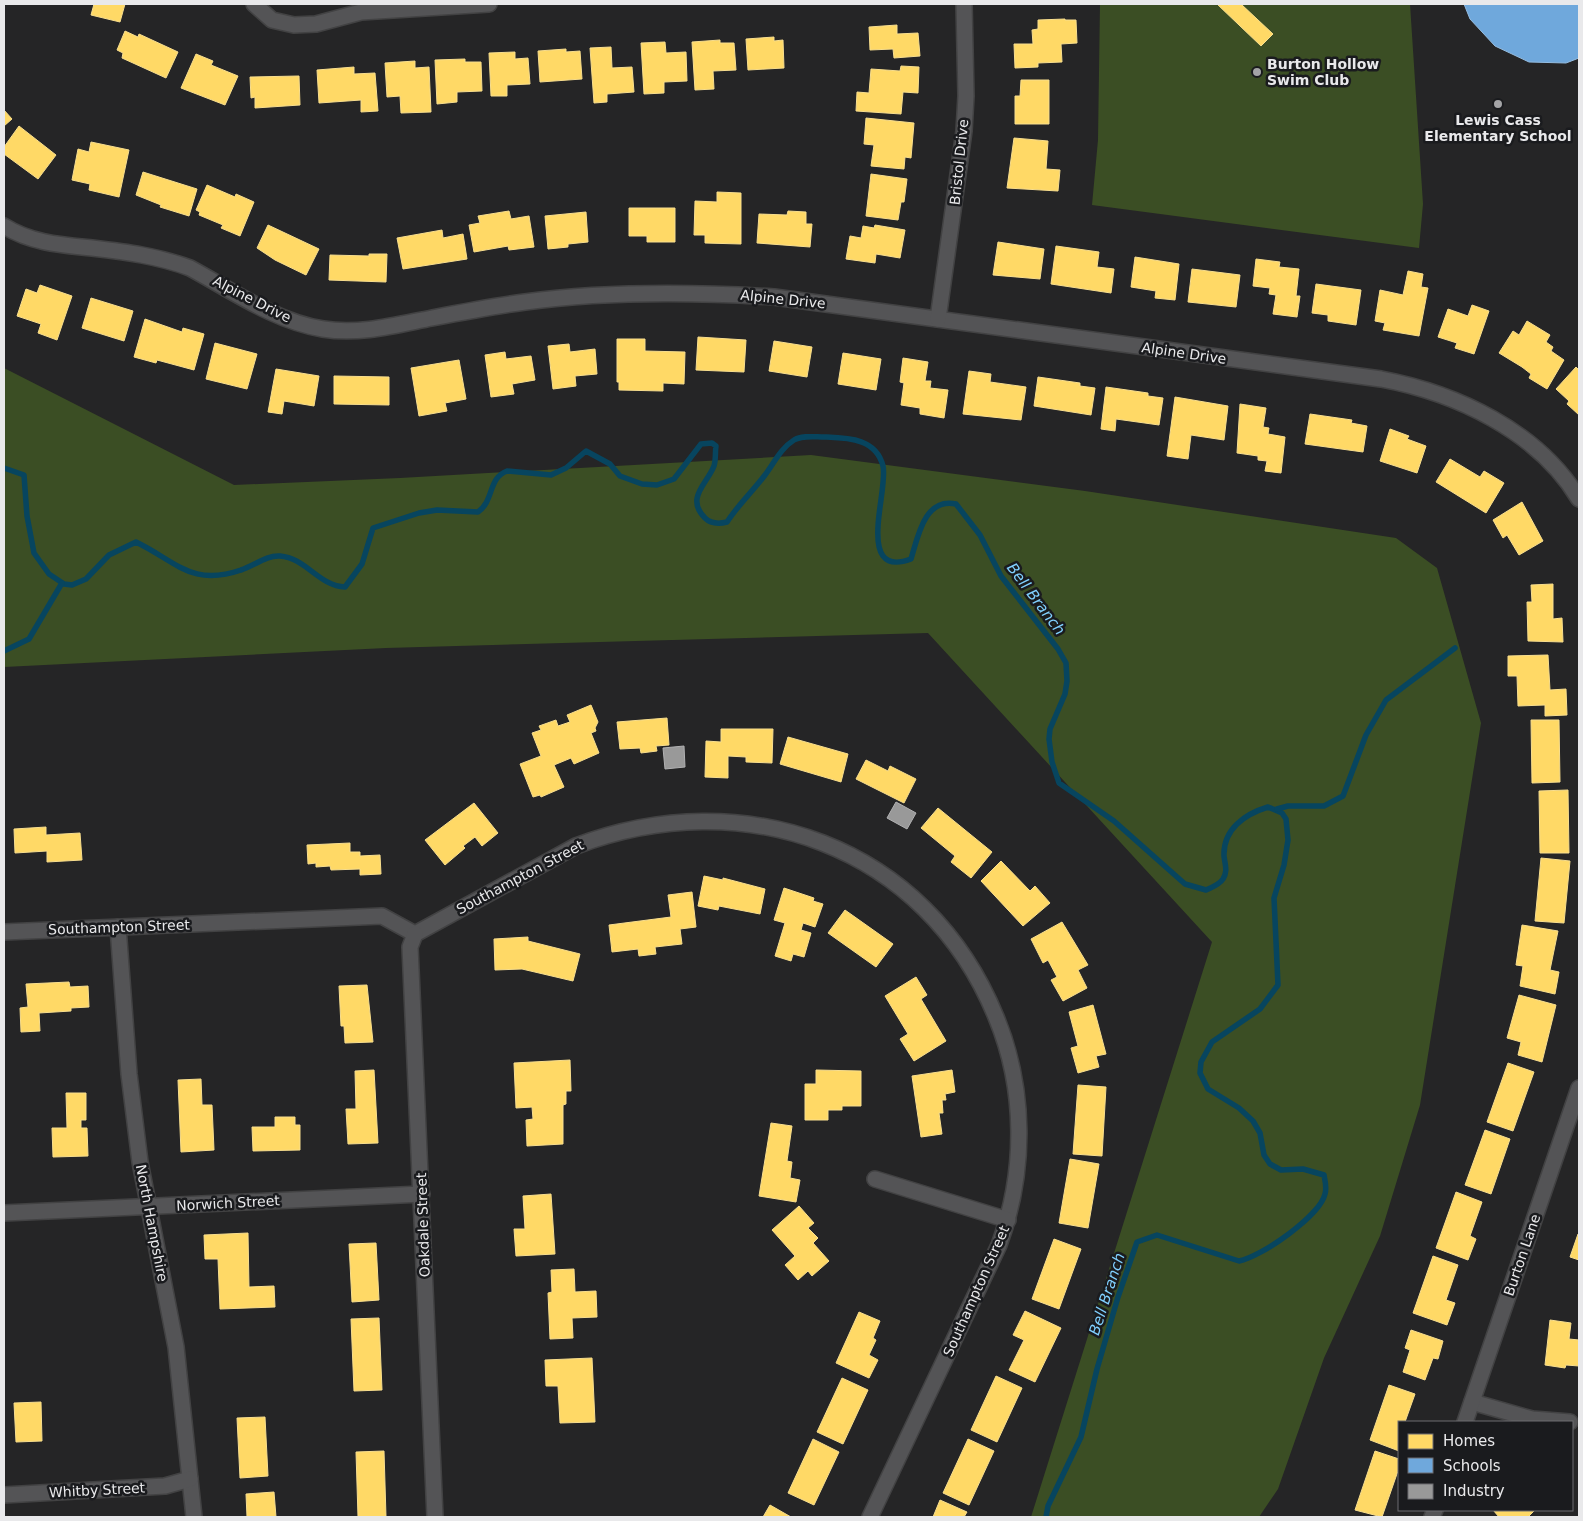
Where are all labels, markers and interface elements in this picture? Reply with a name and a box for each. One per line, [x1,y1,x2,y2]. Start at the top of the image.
place label: Burton Hollow Swim Club [1267,56,1379,88]
marker: Burton Hollow Swim Club [1251,66,1263,78]
marker: Lewis Cass Elementary School [1492,98,1504,110]
place label: Lewis Cass Elementary School [1424,112,1572,144]
street label: Bristol Drive [947,118,971,206]
street label: Alpine Drive [210,272,294,326]
street label: Alpine Drive [740,287,826,311]
street label: Alpine Drive [1141,339,1227,367]
water label: Bell Branch [1003,559,1069,639]
street label: Southampton Street [454,836,587,917]
street label: Southampton Street [48,917,191,937]
street label: North Hampshire [133,1163,171,1283]
street label: Oakdale Street [413,1172,433,1278]
street label: Norwich Street [176,1192,281,1214]
street label: Burton Lane [1501,1212,1543,1298]
street label: Southampton Street [940,1223,1012,1359]
water label: Bell Branch [1085,1251,1129,1337]
legend [1398,1421,1573,1511]
text: Homes [1443,1432,1495,1450]
text: Schools [1443,1457,1501,1475]
street label: Whitby Street [49,1479,146,1501]
text: Industry [1443,1482,1505,1500]

